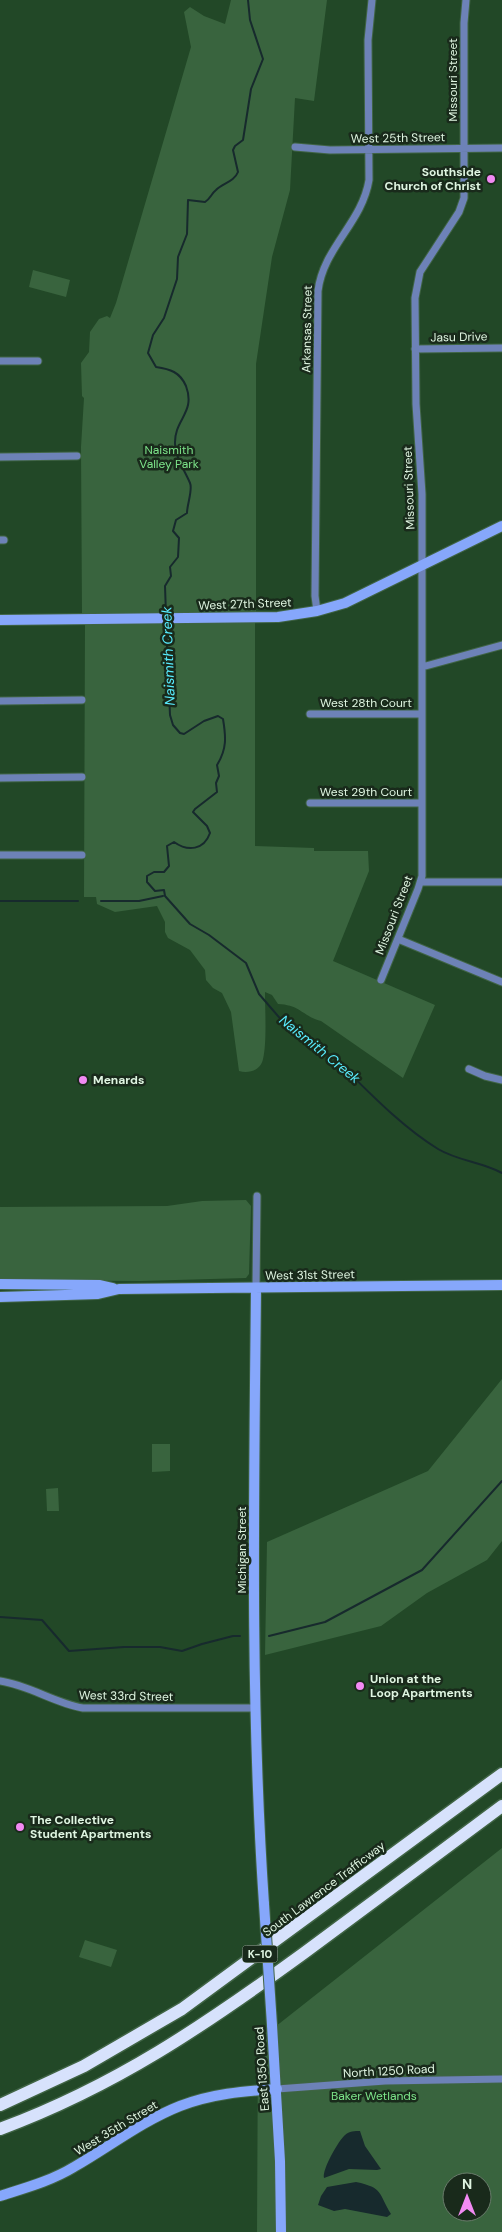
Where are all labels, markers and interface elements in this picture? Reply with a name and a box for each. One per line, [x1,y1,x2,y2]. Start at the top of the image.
street label: Missouri Street [445,38,461,122]
street label: West 25th Street [351,129,446,147]
place label: Southside Church of Christ [385,164,481,194]
marker: Southside Church of Christ [485,173,497,185]
street label: Arkansas Street [298,285,316,373]
street label: Jasu Drive [430,329,488,345]
park label: Naismith Valley Park [139,442,199,472]
street label: Missouri Street [400,446,418,530]
street label: West 27th Street [198,594,292,614]
water label: Naismith Creek [157,605,179,706]
street label: West 28th Court [320,695,412,711]
street label: West 29th Court [320,784,412,800]
street label: Missouri Street [372,873,417,957]
water label: Naismith Creek [276,1011,365,1088]
place label: Menards [93,1072,144,1088]
marker: Menards [77,1074,89,1086]
street label: West 31st Street [265,1266,355,1284]
street label: Michigan Street [234,1506,250,1593]
place label: Union at the Loop Apartments [370,1671,473,1701]
marker: Union at the Loop Apartments [354,1680,366,1692]
street label: West 33rd Street [79,1687,174,1705]
place label: The Collective Student Apartments [30,1812,151,1842]
marker: The Collective Student Apartments [14,1821,26,1833]
street label: South Lawrence Trafficway [260,1838,389,1940]
road number: K-10 [242,1946,278,1962]
street label: East 1350 Road [251,2026,273,2112]
street label: North 1250 Road [343,2061,435,2081]
park label: Baker Wetlands [331,2088,417,2104]
street label: West 35th Street [71,2097,161,2159]
north arrow [442,2172,492,2222]
text: N [462,2175,472,2193]

